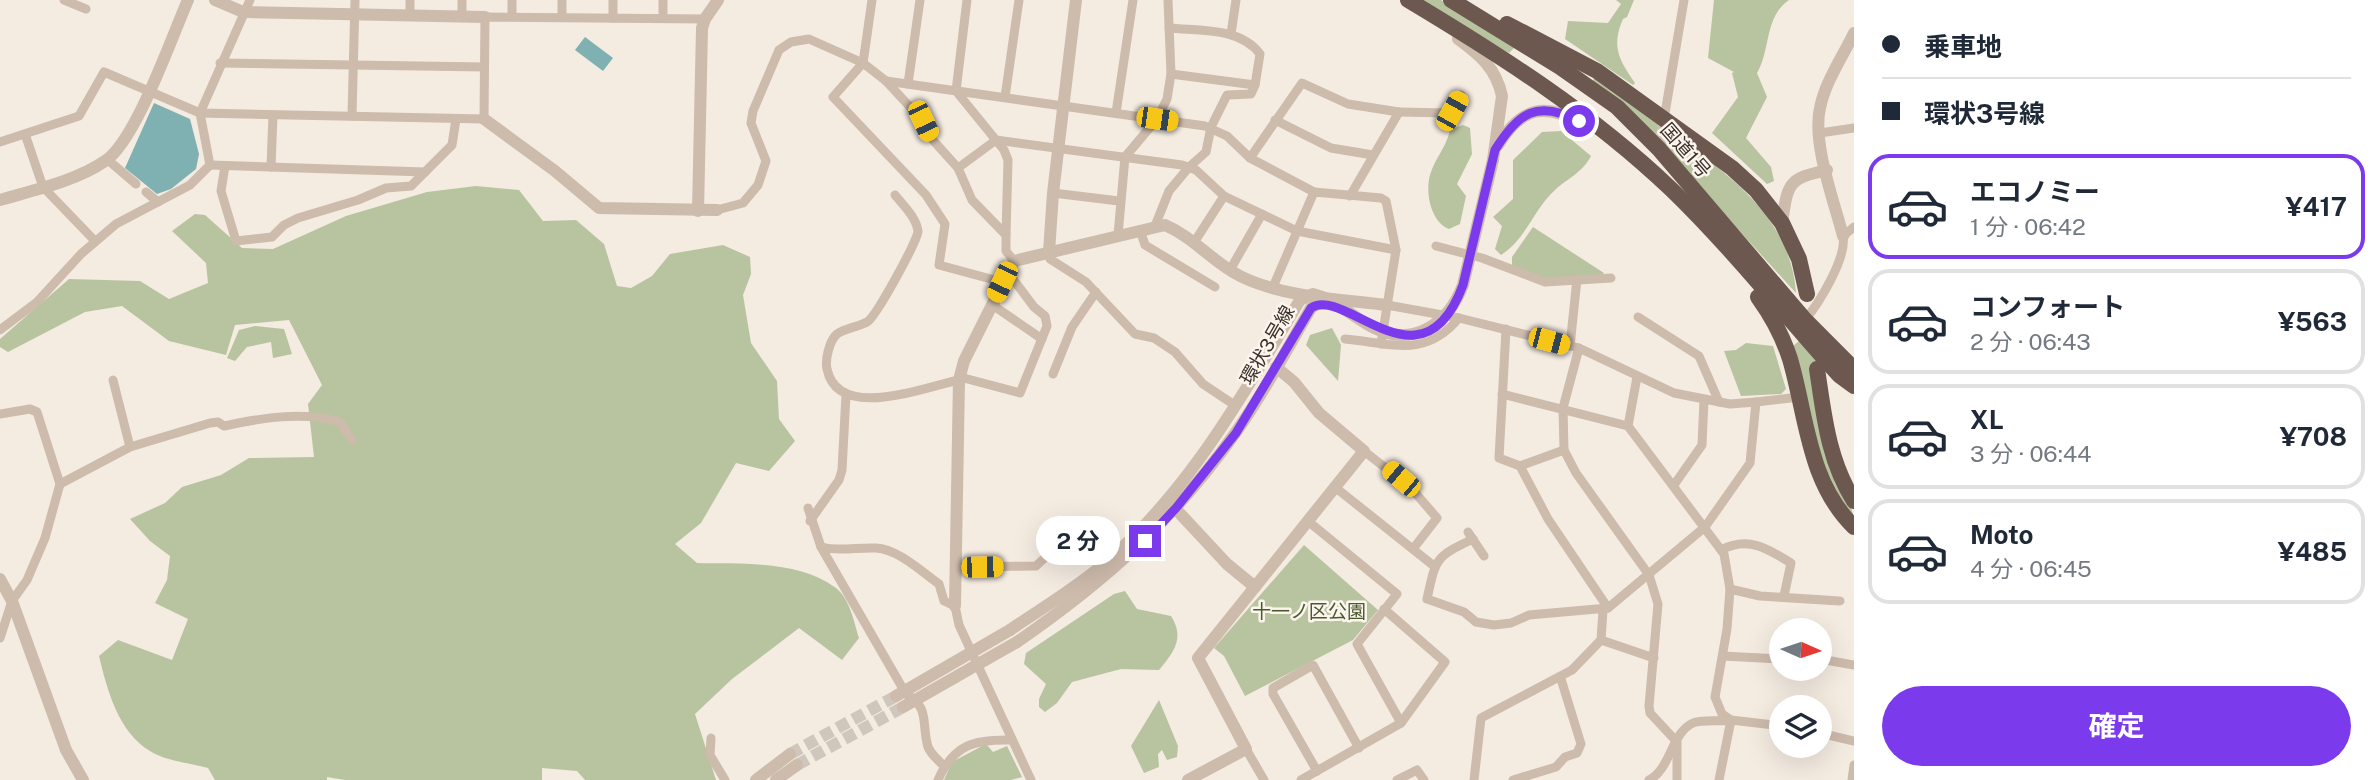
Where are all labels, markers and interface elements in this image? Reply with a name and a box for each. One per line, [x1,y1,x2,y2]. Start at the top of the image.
text: 乗車地 [1924,31,2002,62]
car [1433,88,1472,134]
car [905,98,942,144]
text: 環状3号線 [1924,98,2045,129]
route start [1563,105,1595,137]
car [1135,106,1180,132]
street label: 国道1号 [1656,118,1716,182]
icon: car [1886,175,1949,238]
text: エコノミー [1970,176,2100,207]
text: ¥417 [2285,191,2347,222]
text: 1 分 · 06:42 [1970,213,2086,240]
car [984,259,1021,305]
icon: car [1886,290,1949,353]
text: コンフォート [1970,291,2125,322]
street label: 環状3号線 [1235,301,1299,389]
text: ¥563 [2278,306,2347,337]
car [1526,325,1573,357]
text: 2 分 · 06:43 [1970,328,2091,355]
text: XL [1970,404,2004,435]
icon: car [1886,405,1949,468]
text: ¥708 [2280,421,2347,452]
text: 3 分 · 06:44 [1970,440,2092,467]
car [1379,457,1424,501]
callout: 2 分 [1036,516,1120,566]
text: Moto [1970,519,2033,550]
icon: car [1886,520,1949,583]
route end [1129,525,1161,557]
text: 2 分 [1057,527,1099,554]
text: ¥485 [2278,536,2347,567]
text: 4 分 · 06:45 [1970,555,2092,582]
car [961,556,1004,578]
park label: 十一ノ区公園 [1252,600,1366,622]
north arrow [1769,618,1832,681]
map controls [1769,618,1832,758]
button: 確定 [1882,686,2351,766]
button: layers [1769,695,1832,758]

